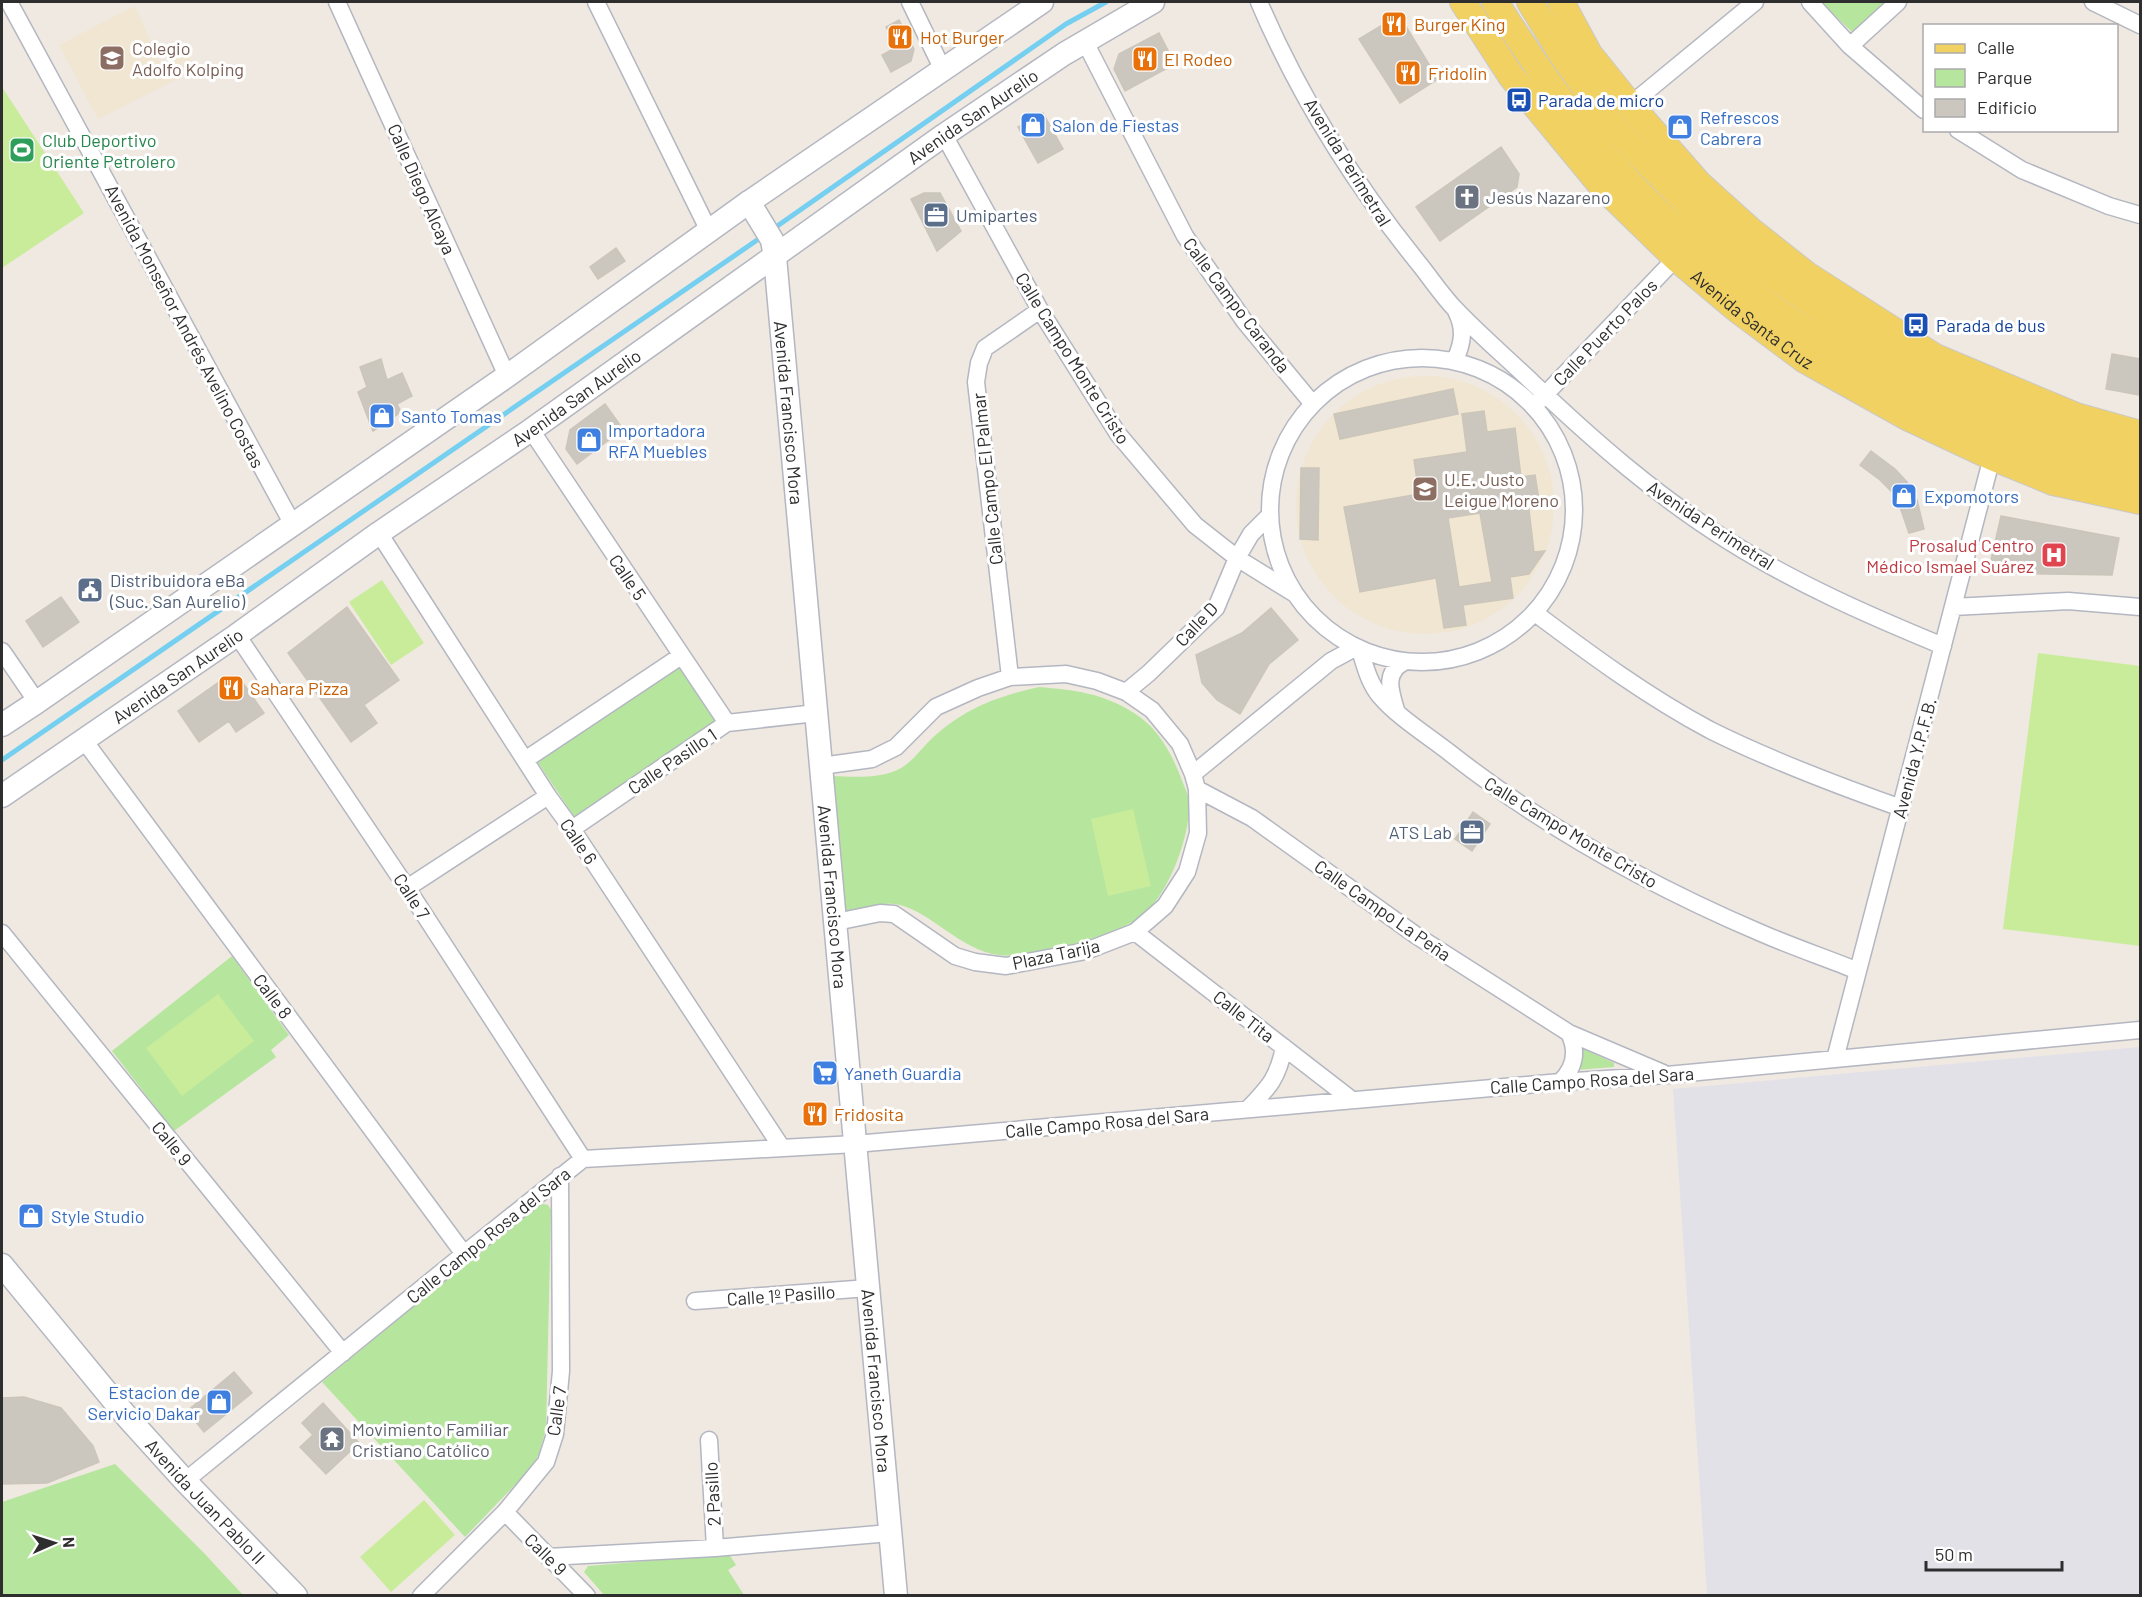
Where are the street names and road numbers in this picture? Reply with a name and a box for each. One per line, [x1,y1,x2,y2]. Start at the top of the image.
street label: Avenida San Aurelio [903,64,1042,169]
street label: Avenida Perimetral [1300,94,1396,230]
street label: Calle Diego Alcaya [383,120,461,258]
street label: Avenida Monseñor Andrés Avelino Costas [101,181,269,471]
street label: Calle Campo Caranda [1179,233,1295,377]
street label: Avenida Santa Cruz [1687,264,1817,373]
street label: Calle Campo Monte Cristo [1011,268,1135,448]
street label: Calle Puerto Palos [1548,274,1662,390]
street label: Avenida Francisco Mora [770,320,808,505]
street label: Avenida San Aurelio [507,344,645,451]
street label: Calle Campo El Palmar [967,391,1007,566]
street label: Avenida Perimetral [1643,476,1779,574]
street label: Calle 5 [605,550,651,604]
street label: Calle D [1170,597,1222,651]
street label: Avenida San Aurelio [108,623,247,728]
street label: Avenida Y.P.F.B. [1887,695,1941,821]
street label: Calle Pasillo 1 [623,723,721,799]
street label: Calle Campo Monte Cristo [1480,772,1662,892]
street label: Avenida Francisco Mora [814,804,852,990]
street label: Calle 6 [556,814,602,868]
street label: Calle Campo La Peña [1311,855,1455,965]
street label: Calle 7 [389,869,435,923]
street label: Plaza Tarija [1010,934,1102,974]
street label: Calle 8 [249,969,297,1023]
street label: Calle Tita [1209,985,1279,1047]
street label: Calle Campo Rosa del Sara [1489,1062,1695,1098]
street label: Calle Campo Rosa del Sara [1004,1102,1210,1142]
street label: Calle 9 [147,1116,197,1170]
street label: Calle Campo Rosa del Sara [402,1162,574,1308]
street label: Calle 1º Pasillo [726,1280,836,1310]
street label: Avenida Francisco Mora [857,1288,896,1474]
street label: Calle 7 [542,1384,570,1437]
street label: Avenida Juan Pablo II [141,1434,270,1569]
street label: 2 Pasillo [699,1461,725,1527]
street label: Calle 9 [520,1528,572,1580]

